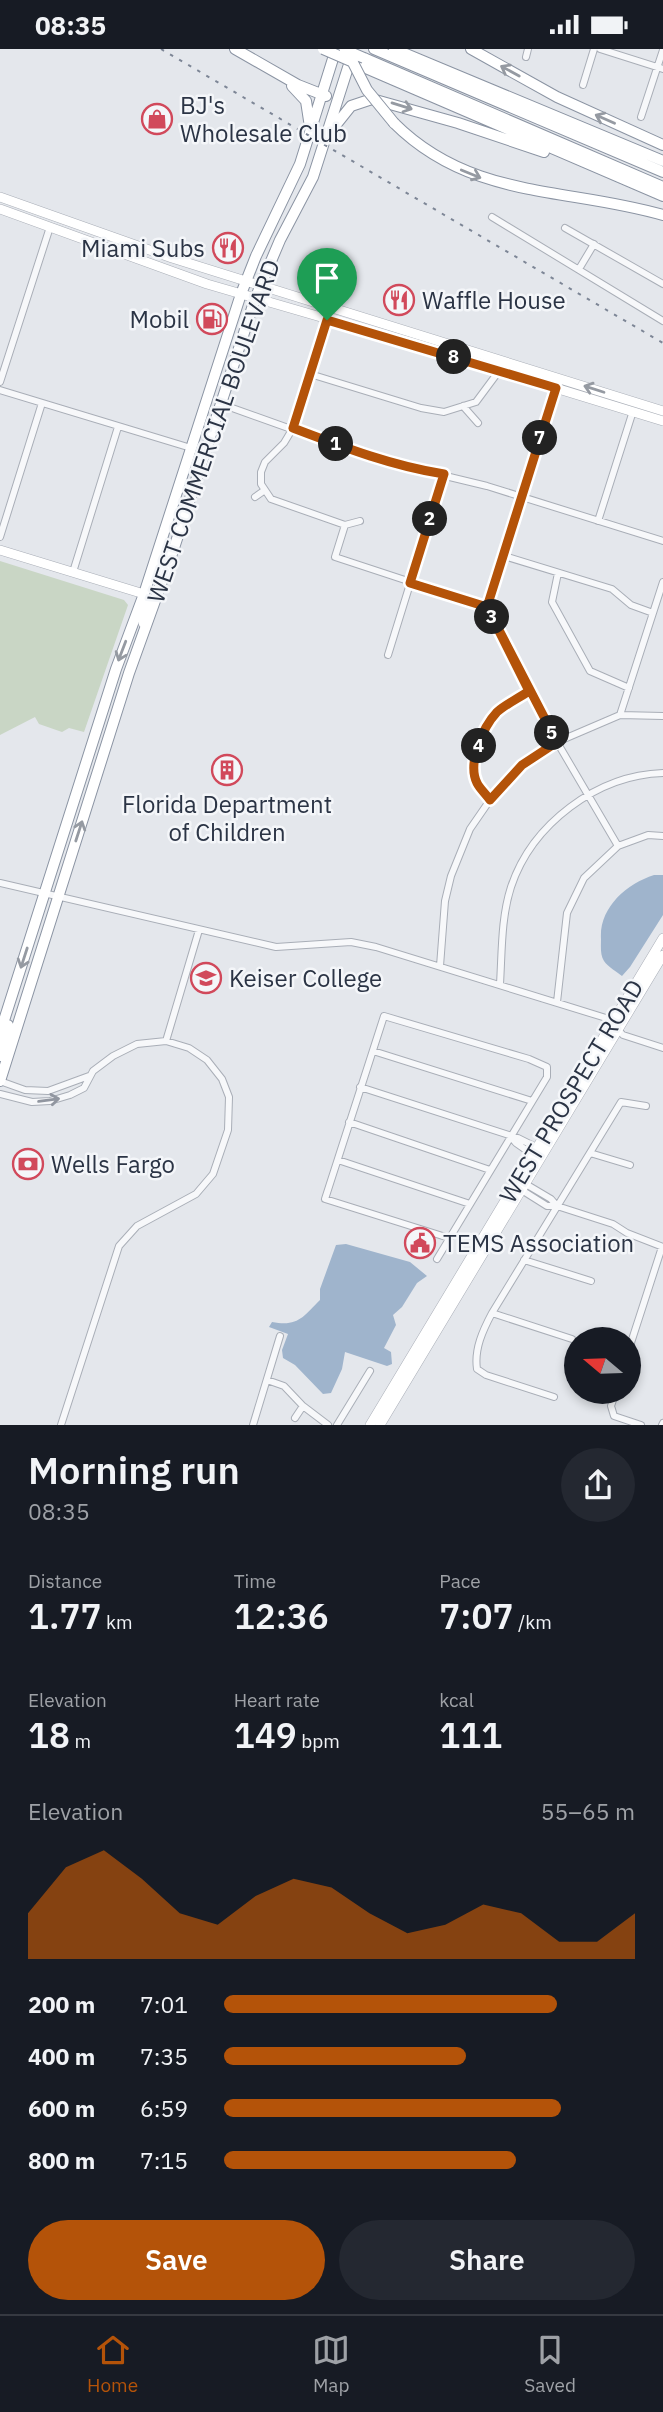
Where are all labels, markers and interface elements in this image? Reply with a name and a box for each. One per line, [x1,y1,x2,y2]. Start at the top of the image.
text: 08:35 [35,8,106,42]
one-way arrow [500,64,521,77]
place label: BJ's Wholesale Club [180,89,347,149]
one-way arrow [391,101,413,114]
shop icon: BJ's Wholesale Club [140,102,174,136]
one-way arrow [595,112,616,125]
one-way arrow [460,168,481,181]
restaurant icon: Miami Subs [211,231,245,265]
place label: Miami Subs [81,232,205,264]
pin [297,248,357,320]
street label: WEST COMMERCIAL BOULEVARD [139,255,287,607]
icon: arrive [308,259,346,297]
restaurant icon: Waffle House [382,283,416,317]
place label: Waffle House [422,284,566,316]
fuel station icon: Mobil [195,302,229,336]
place label: Mobil [130,303,189,335]
pin: 8 [436,339,472,375]
text: 8 [448,344,459,368]
one-way arrow [584,382,606,394]
pin: 7 [522,421,558,455]
text: 7 [534,425,545,449]
pin: 1 [318,427,354,461]
text: 1 [330,431,341,455]
pin: 2 [412,501,448,537]
text: 2 [424,506,435,530]
pin: 3 [475,599,510,635]
text: 3 [486,604,497,628]
one-way arrow [115,639,128,661]
pin: 5 [534,715,570,751]
text: 5 [546,720,557,744]
pin: 4 [462,729,496,763]
text: 4 [473,733,484,757]
building icon: Florida Department of Children [210,753,244,787]
place label: Florida Department of Children [122,788,332,848]
one-way arrow [74,820,87,842]
one-way arrow [16,946,29,968]
school or university icon: Keiser College [189,961,223,995]
place label: Keiser College [229,962,382,994]
street label: WEST PROSPECT ROAD [492,973,650,1209]
one-way arrow [37,1093,60,1106]
bank icon: Wells Fargo [11,1147,45,1181]
place label: Wells Fargo [51,1148,175,1180]
public building icon: TEMS Association [403,1226,437,1260]
place label: TEMS Association [443,1227,634,1259]
north arrow [564,1327,640,1403]
map controls [564,1327,641,1404]
text: Morning run [28,1445,240,1494]
button: share [561,1448,635,1522]
text: 08:35 [28,1496,90,1526]
text: Distance [28,1569,102,1593]
text: Time [234,1569,276,1593]
text: Pace [439,1569,481,1593]
text: 1.77 [28,1593,101,1639]
text: 12:36 [234,1593,329,1639]
text: 7:07 [439,1593,514,1639]
text: km [101,1610,133,1634]
text: /km [514,1610,552,1634]
text: Elevation [28,1688,107,1712]
text: Heart rate [234,1688,320,1712]
text: kcal [439,1688,474,1712]
text: 18 [28,1712,70,1758]
text: 149 [234,1712,297,1758]
text: 111 [439,1712,502,1758]
text: m [70,1729,91,1753]
text: bpm [297,1729,340,1753]
text: Elevation [28,1796,123,1826]
text: 55–65 m [541,1796,635,1826]
text: 200 m [28,1989,95,2019]
text: 7:01 [140,1989,188,2019]
text: 400 m [28,2041,95,2071]
text: 7:35 [140,2041,188,2071]
text: 600 m [28,2093,95,2123]
text: 6:59 [140,2093,188,2123]
text: 800 m [28,2145,95,2175]
text: 7:15 [140,2145,188,2175]
button: Save [28,2220,325,2300]
button: Share [339,2220,635,2300]
tab: Home [87,2331,138,2397]
tab: Map [312,2331,350,2397]
tab: Saved [524,2331,576,2397]

